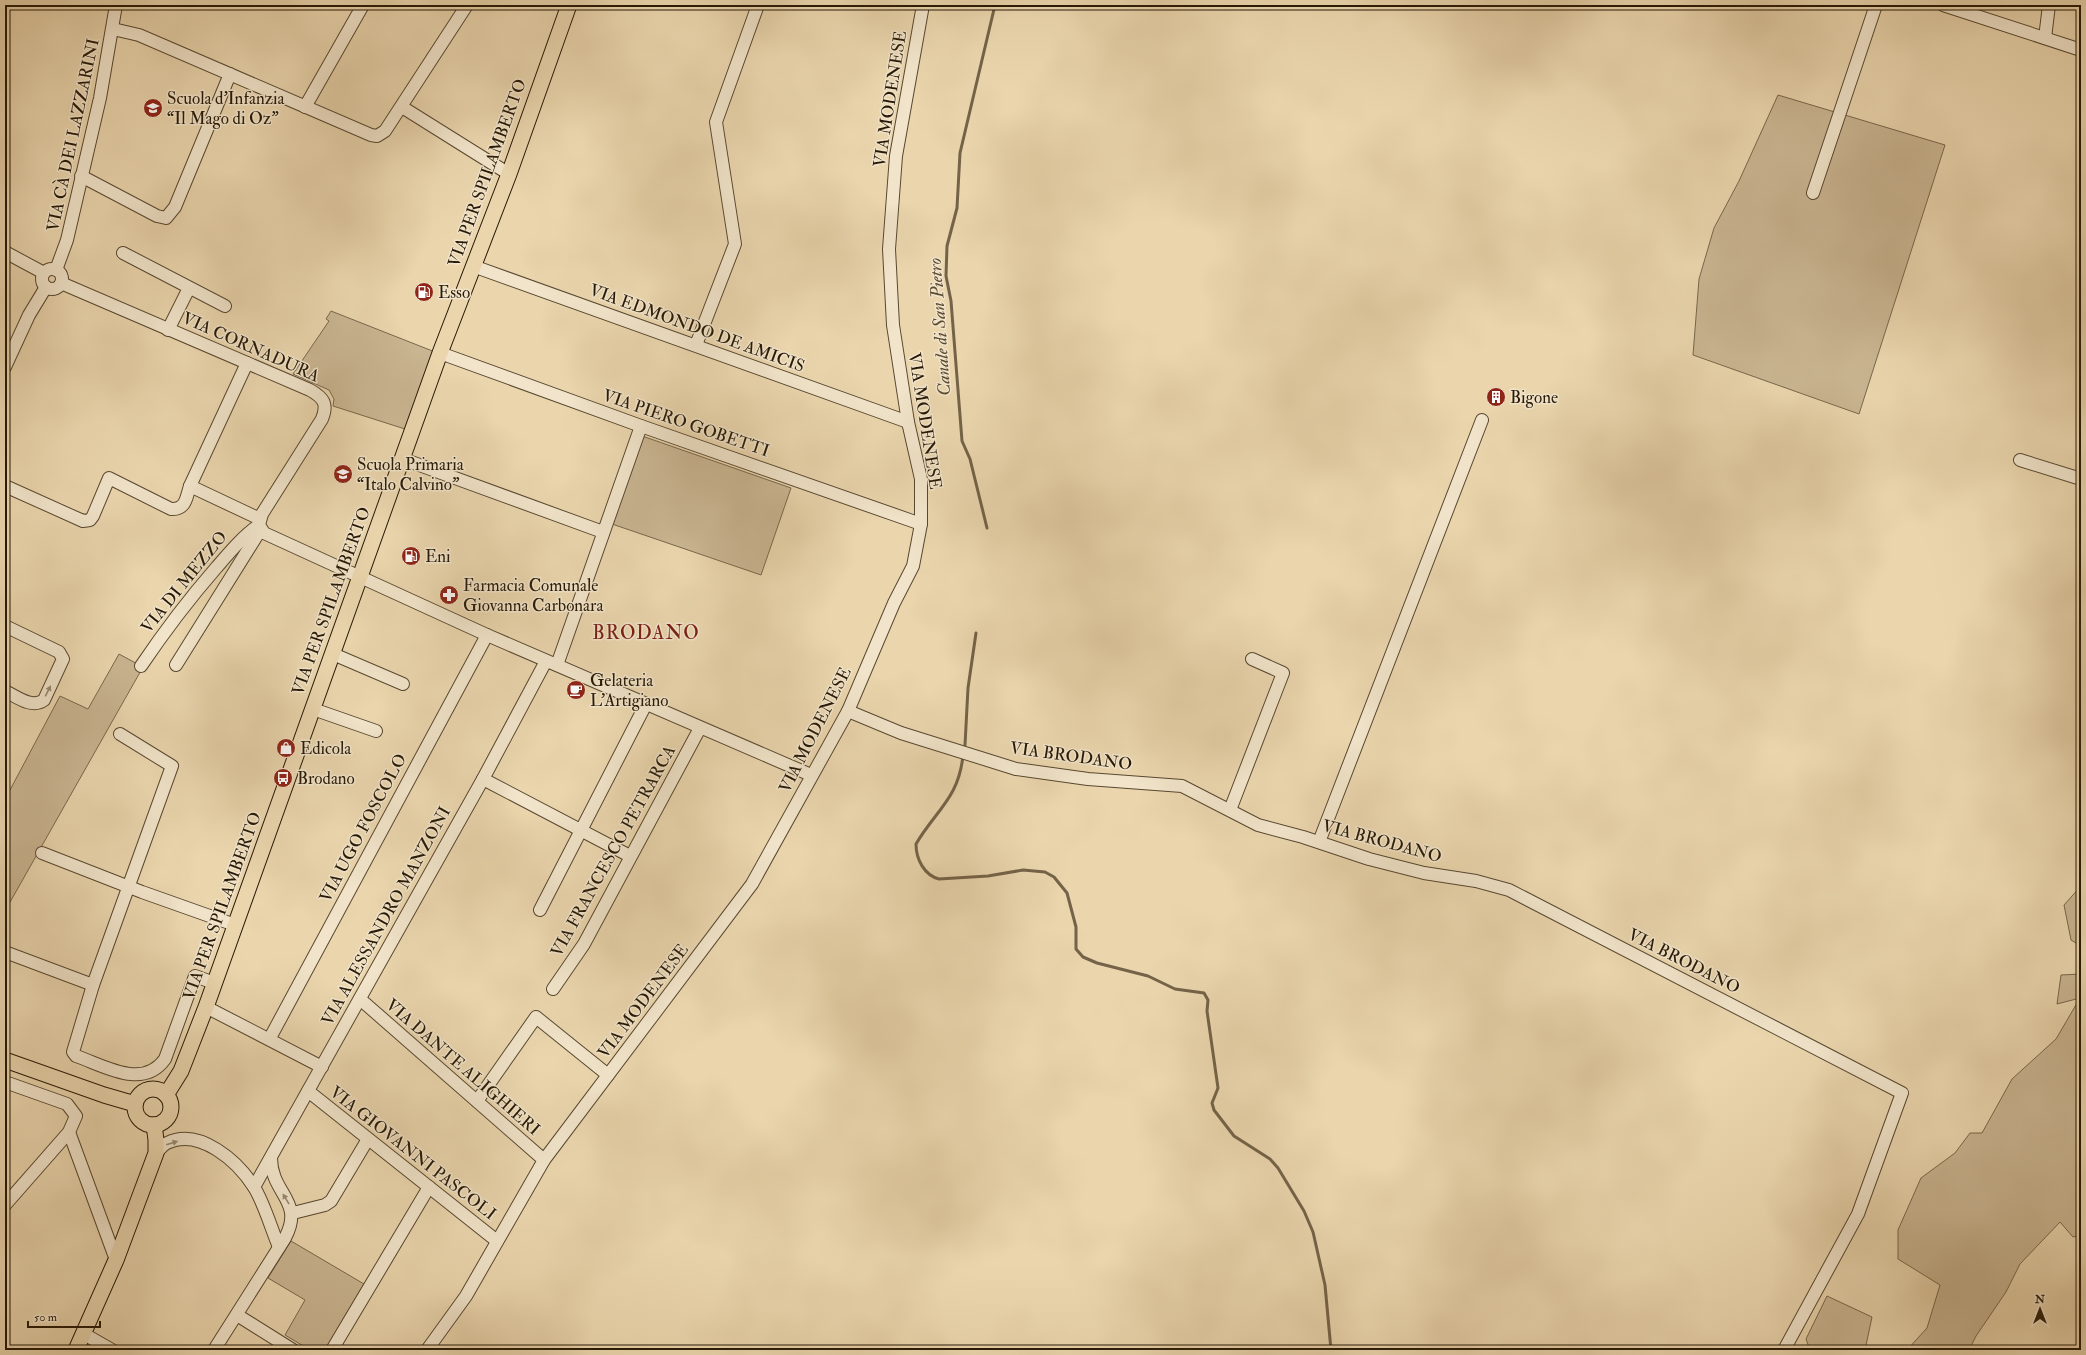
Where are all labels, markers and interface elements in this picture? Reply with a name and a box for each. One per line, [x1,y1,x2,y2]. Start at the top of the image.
street label: VIA MODENESE [869,29,911,169]
street label: VIA CÀ DEI LAZZARINI [41,36,104,234]
street label: VIA PER SPILAMBERTO [443,76,531,270]
place label: Scuola d’Infanzia “Il Mago di Oz” [167,88,285,129]
school or university icon: Scuola d’Infanzia “Il Mago di Oz” [142,97,164,119]
water label: Canale di San Pietro [924,257,956,397]
street label: VIA EDMONDO DE AMICIS [586,279,808,377]
fuel station icon: Esso [413,281,435,303]
place label: Esso [438,282,470,303]
street label: VIA CORNADURA [179,307,323,387]
street label: VIA MODENESE [904,351,946,491]
street label: VIA PIERO GOBETTI [600,385,772,461]
building icon: Bigone [1485,386,1507,408]
place label: Bigone [1510,387,1558,408]
place label: Scuola Primaria “Italo Calvino” [357,454,465,495]
school or university icon: Scuola Primaria “Italo Calvino” [332,463,354,485]
street label: VIA PER SPILAMBERTO [287,504,375,698]
street label: VIA DI MEZZO [136,527,232,637]
fuel station icon: Eni [400,545,422,567]
place label: Eni [425,546,451,567]
place label: Farmacia Comunale Giovanna Carbonara [463,575,604,616]
pharmacy icon: Farmacia Comunale Giovanna Carbonara [438,584,460,606]
district label: BRODANO [592,621,700,645]
street label: VIA MODENESE [774,664,856,796]
place label: Gelateria L'Artigiano [590,670,668,711]
cafe icon: Gelateria L'Artigiano [565,679,587,701]
one-way arrow [45,685,51,697]
shop icon: Edicola [275,737,297,759]
street label: VIA BRODANO [1009,737,1133,775]
place label: Edicola [300,738,352,759]
street label: VIA FRANCESCO PETRARCA [546,741,680,961]
street label: VIA UGO FOSCOLO [315,750,411,906]
bus stop icon: Brodano [272,767,294,789]
place label: Brodano [297,768,355,789]
street label: VIA ALESSANDRO MANZONI [317,803,455,1029]
street label: VIA PER SPILAMBERTO [178,809,266,1003]
street label: VIA BRODANO [1320,815,1444,867]
street label: VIA BRODANO [1624,924,1744,998]
street label: VIA MODENESE [593,939,693,1063]
street label: VIA DANTE ALIGHIERI [382,994,545,1140]
street label: VIA GIOVANNI PASCOLI [326,1081,500,1225]
one-way arrow [167,1140,179,1146]
one-way arrow [282,1193,289,1205]
north arrow [2020,1289,2060,1329]
text: N [2034,1293,2046,1306]
scale bar [28,1303,100,1329]
text: 50 m [34,1310,58,1325]

